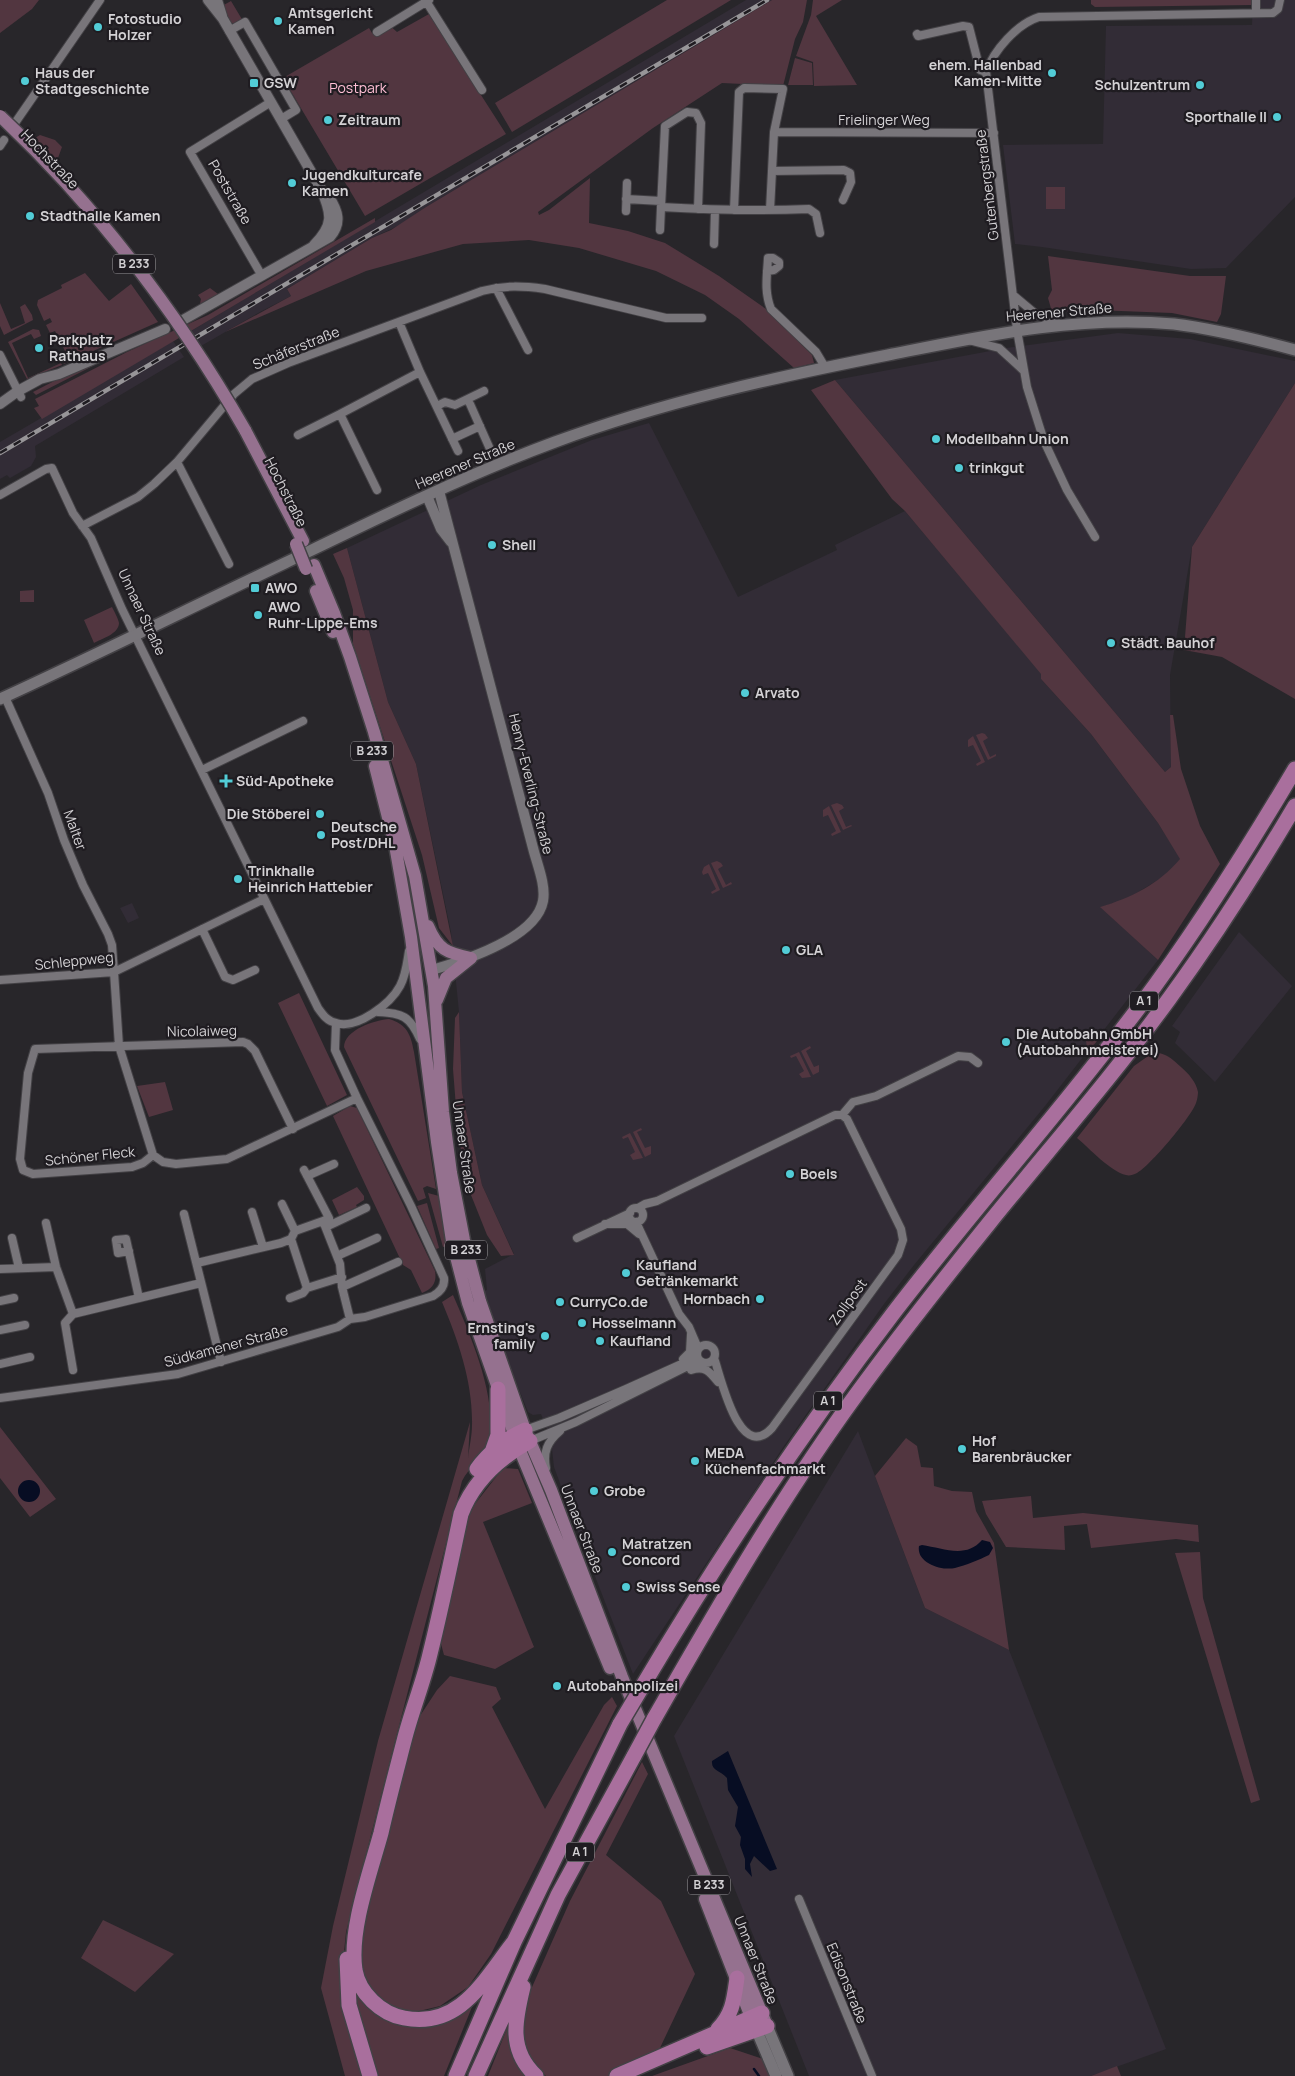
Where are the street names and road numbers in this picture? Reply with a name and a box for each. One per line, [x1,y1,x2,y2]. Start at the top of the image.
street label: Frielinger Weg [838,110,930,129]
street label: Hochstraße [17,125,84,193]
street label: Gutenbergstraße [970,129,1003,241]
street label: Poststraße [204,156,257,228]
road number: B 233 [113,254,155,274]
street label: Heerener Straße [1005,297,1113,326]
street label: Schäferstraße [250,321,342,374]
street label: Heerener Straße [412,434,518,493]
street label: Hochstraße [261,454,312,530]
street label: Unnaer Straße [114,565,171,658]
street label: Henry-Everling-Straße [505,711,558,856]
road number: B 233 [351,741,393,760]
street label: Malter [59,807,91,853]
street label: Schleppweg [34,947,114,974]
road number: A 1 [1130,991,1158,1010]
street label: Nicolaiweg [167,1020,237,1041]
street label: Unnaer Straße [449,1099,480,1195]
street label: Schöner Fleck [44,1141,137,1170]
road number: B 233 [445,1240,487,1260]
street label: Zollpost [824,1274,871,1329]
street label: Südkamener Straße [162,1320,290,1371]
road number: A 1 [814,1392,842,1410]
street label: Unnaer Straße [557,1482,608,1576]
road number: A 1 [566,1842,594,1861]
road number: B 233 [688,1876,730,1894]
street label: Unnaer Straße [730,1913,783,2007]
street label: Edisonstraße [823,1940,872,2026]

